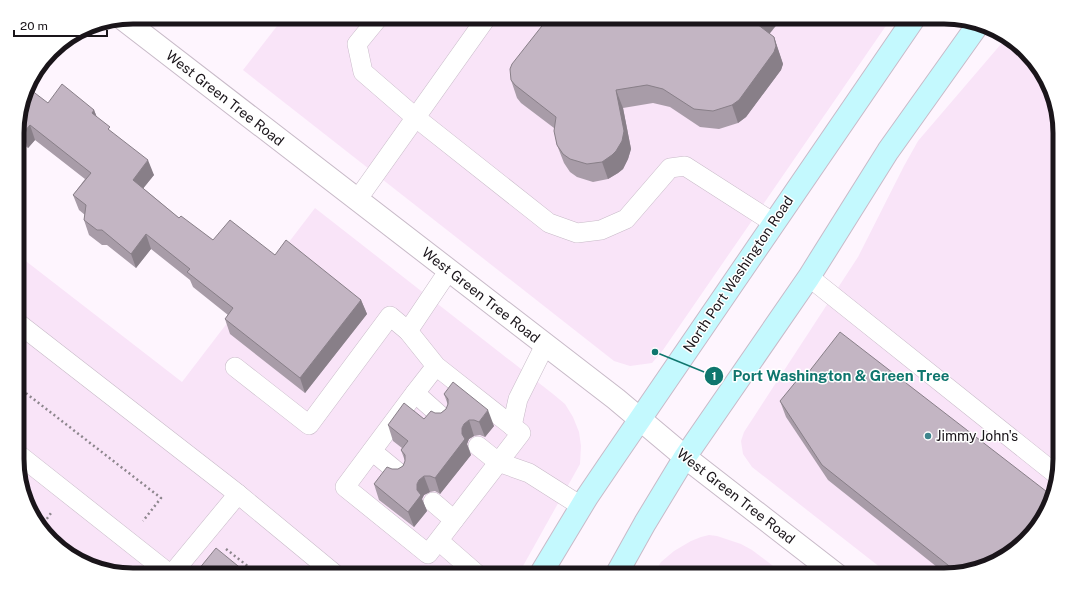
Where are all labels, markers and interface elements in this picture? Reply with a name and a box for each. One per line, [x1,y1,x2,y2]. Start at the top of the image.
scale bar [14,12,107,38]
text: 20 m [20,19,48,33]
street label: West Green Tree Road [163,47,287,149]
street label: North Port Washington Road [680,193,796,355]
street label: West Green Tree Road [419,244,543,346]
callout: Port Washington & Green Tree [704,362,958,389]
text: Port Washington & Green Tree [733,367,949,384]
text: 1 [711,369,717,383]
place label: Jimmy John's [936,428,1018,444]
marker: Jimmy John's [923,431,933,441]
street label: West Green Tree Road [674,445,798,547]

